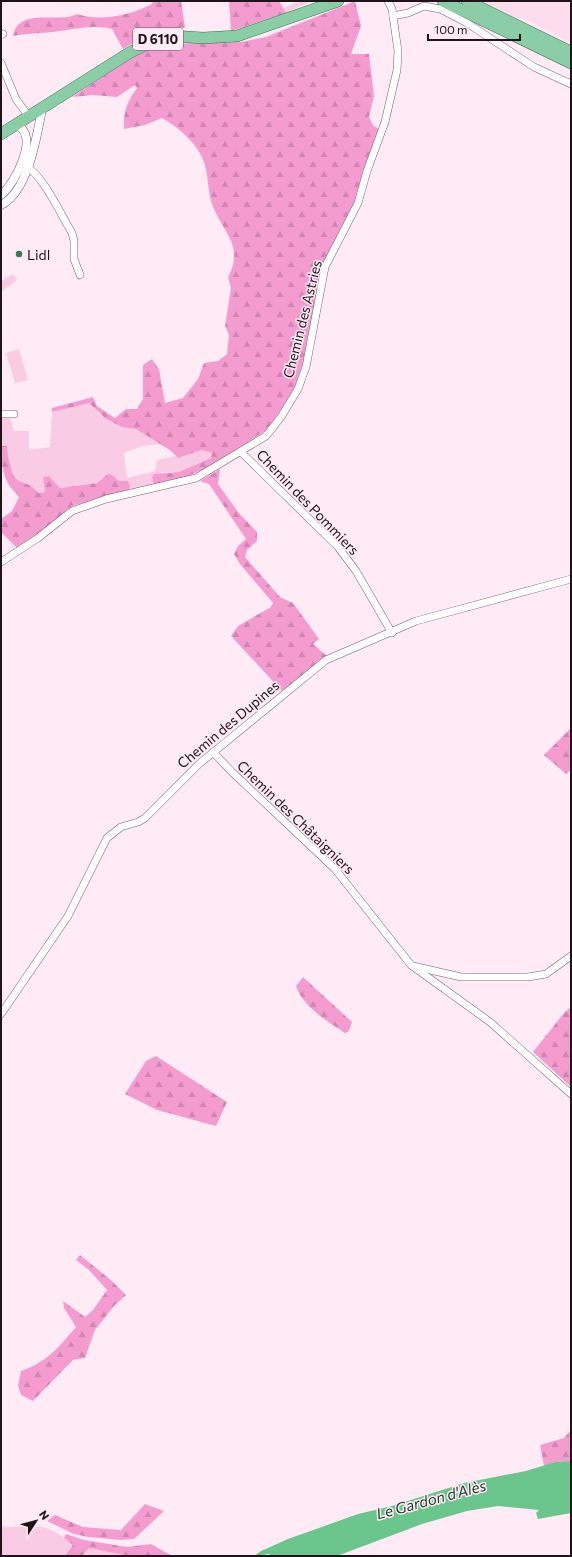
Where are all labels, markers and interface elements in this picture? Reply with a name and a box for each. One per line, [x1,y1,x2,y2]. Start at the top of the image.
scale bar [428,16,520,42]
text: 100 m [434,22,468,36]
road number: D 6110 [133,28,183,50]
place label: Lidl [27,246,50,263]
marker: Lidl [14,249,24,259]
street label: Chemin des Astries [279,258,325,380]
street label: Chemin des Pommiers [253,446,363,558]
street label: Chemin des Dupines [174,676,282,772]
street label: Chemin des Châtaigniers [234,757,358,877]
water label: Le Gardon d'Alès [374,1476,488,1522]
north arrow [16,1501,56,1541]
text: N [37,1508,52,1522]

